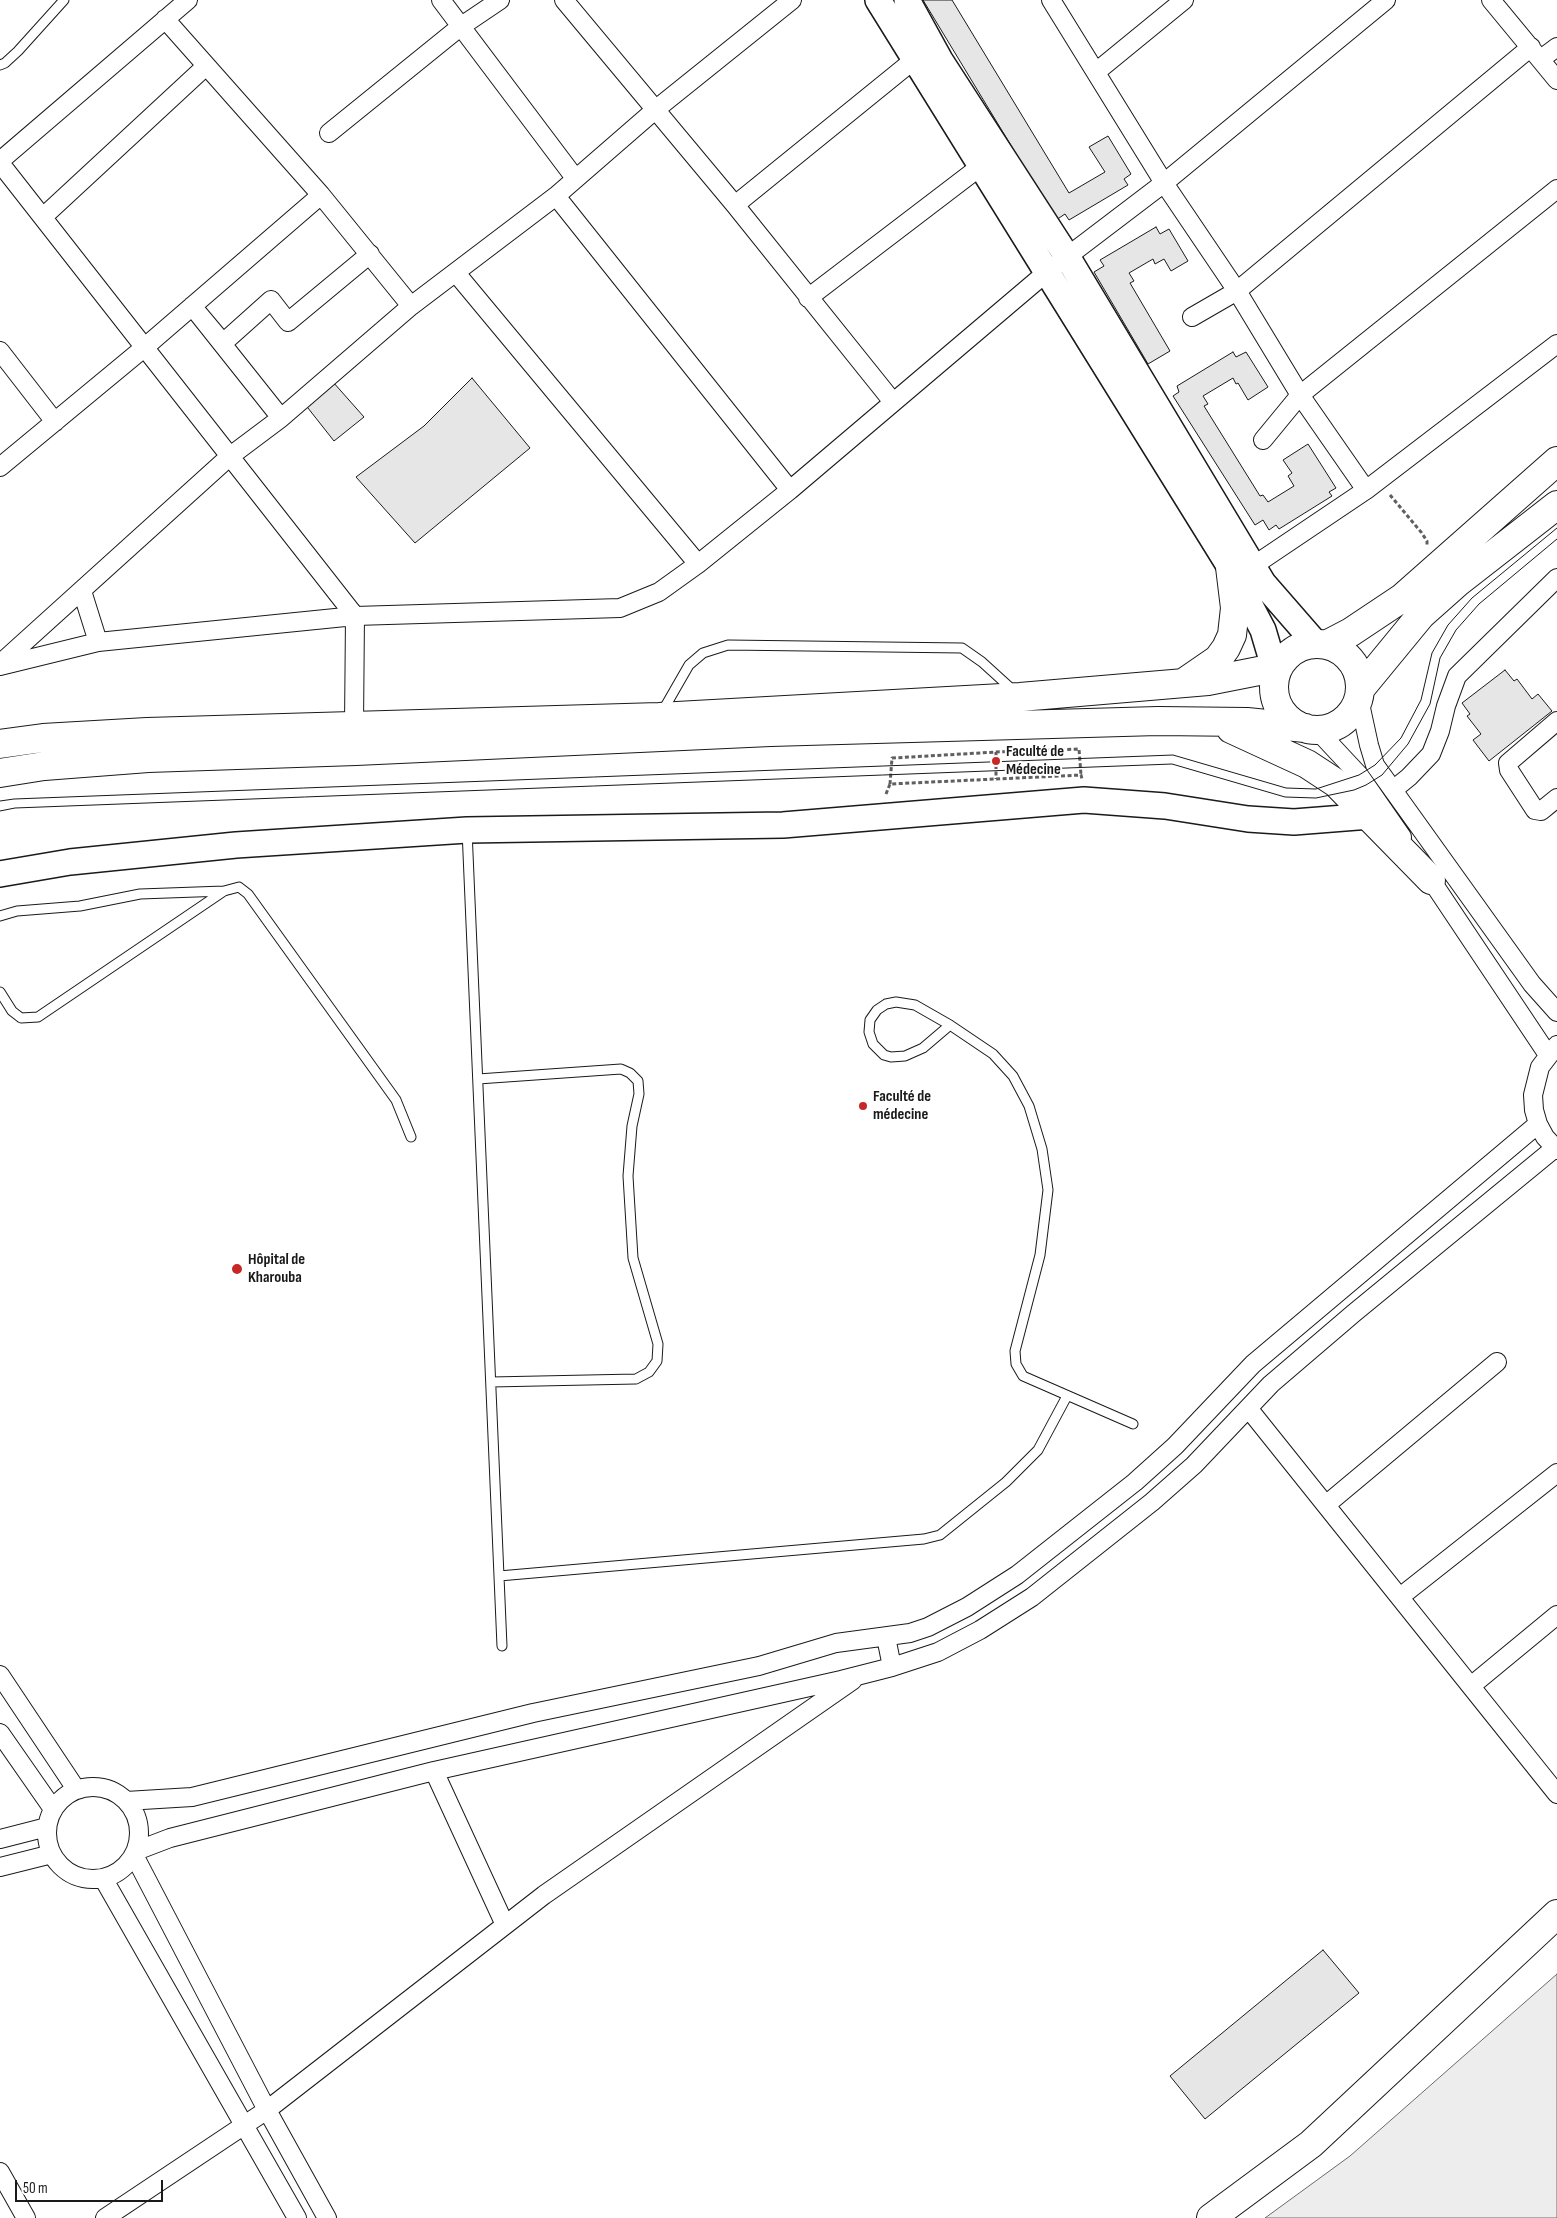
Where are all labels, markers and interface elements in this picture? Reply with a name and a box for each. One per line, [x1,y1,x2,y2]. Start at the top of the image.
place label: Faculté de Médecine [1006,742,1064,780]
marker: Faculté de Médecine [990,755,1002,767]
place label: Faculté de médecine [873,1087,931,1125]
marker: Faculté de médecine [857,1100,869,1112]
place label: Hôpital de Kharouba [248,1250,305,1288]
marker: Hôpital de Kharouba [230,1262,244,1276]
scale bar [18,2170,165,2202]
text: 50 m [23,2179,48,2198]

